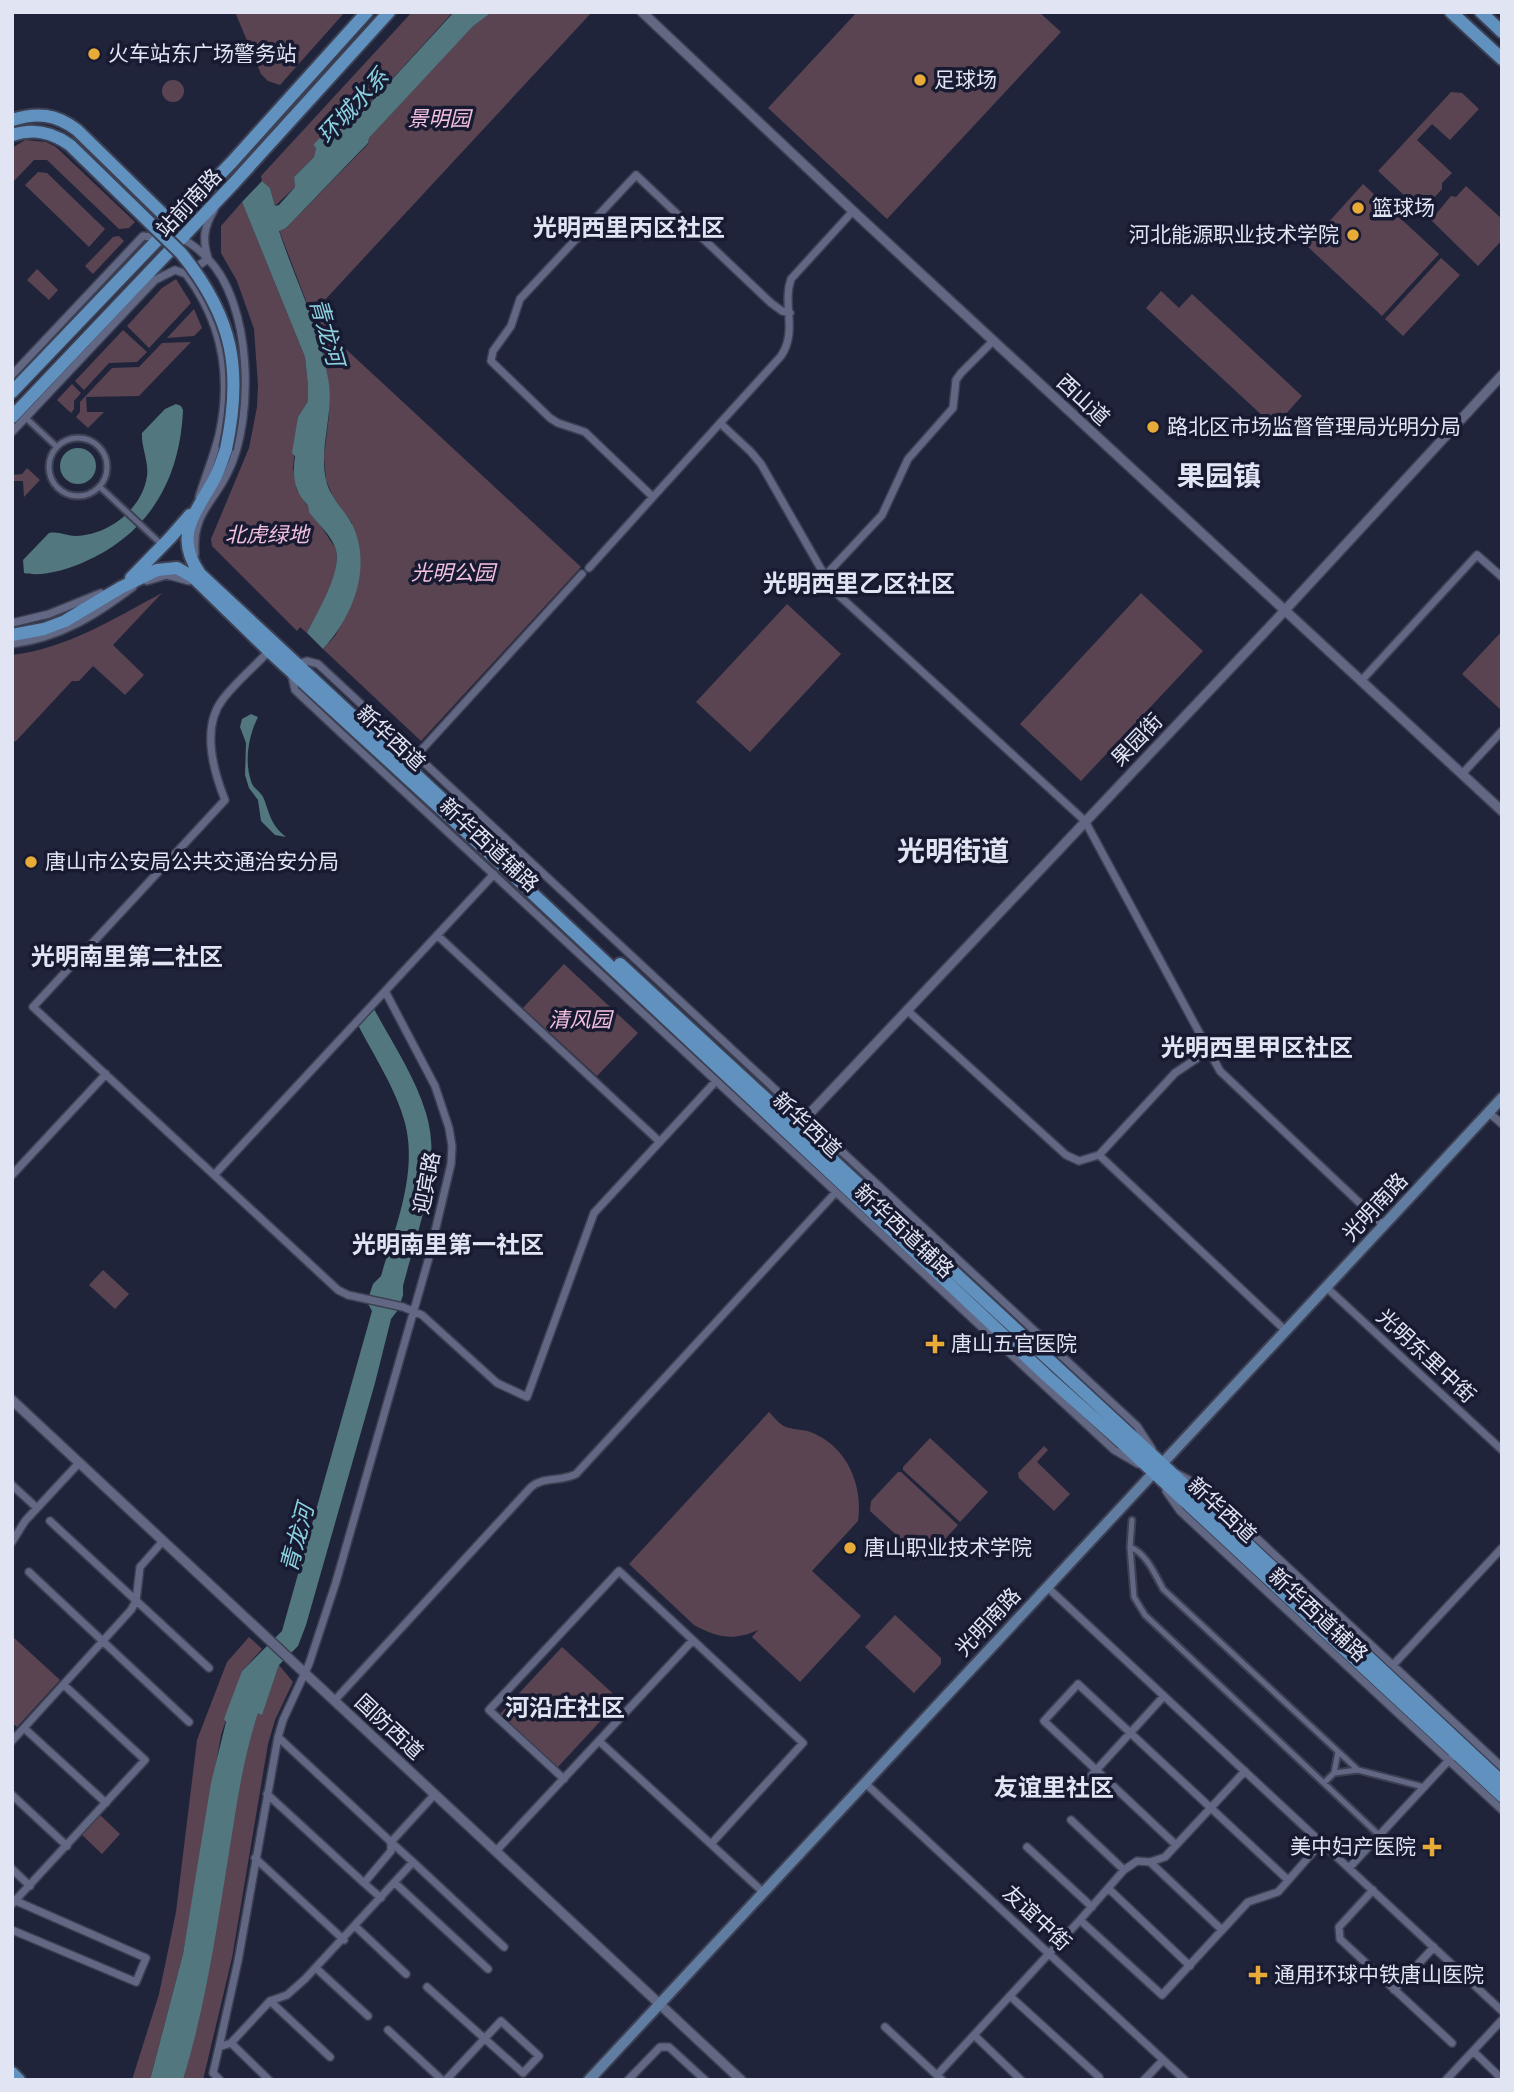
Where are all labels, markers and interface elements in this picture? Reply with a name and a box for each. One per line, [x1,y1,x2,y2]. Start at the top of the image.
place label: 火车站东广场警务站 [108,40,297,67]
marker: 火车站东广场警务站 [86,46,102,62]
water label: 环城水系 [311,61,396,149]
place label: 足球场 [934,66,997,93]
marker: 足球场 [912,72,928,88]
park label: 景明园 [408,105,473,132]
street label: 站前南路 [150,163,227,243]
place label: 篮球场 [1372,194,1435,221]
marker: 篮球场 [1350,200,1366,216]
district label: 光明西里丙区社区 [533,212,725,243]
place label: 河北能源职业技术学院 [1129,221,1339,248]
marker: 河北能源职业技术学院 [1345,227,1361,243]
water label: 青龙河 [304,295,352,373]
street label: 西山道 [1051,368,1116,431]
place label: 路北区市场监督管理局光明分局 [1167,413,1461,440]
marker: 路北区市场监督管理局光明分局 [1145,419,1161,435]
district label: 果园镇 [1177,458,1261,494]
park label: 北虎绿地 [225,521,311,548]
park label: 光明公园 [411,559,498,586]
district label: 光明西里乙区社区 [763,568,955,599]
street label: 新华西道 [351,699,431,776]
street label: 果园街 [1105,708,1168,772]
street label: 新华西道辅路 [434,792,545,897]
district label: 光明街道 [897,833,1009,869]
place label: 唐山市公安局公共交通治安分局 [45,848,339,875]
marker: 唐山市公安局公共交通治安分局 [23,854,39,870]
district label: 光明南里第二社区 [31,941,223,972]
park label: 清风园 [549,1006,614,1033]
district label: 光明西里甲区社区 [1161,1032,1353,1063]
street label: 新华西道 [767,1086,847,1163]
street label: 迎宾路 [407,1149,446,1216]
street label: 光明南路 [1336,1167,1413,1247]
street label: 新华西道辅路 [849,1178,960,1283]
district label: 光明南里第一社区 [352,1229,544,1260]
street label: 光明东里中街 [1371,1303,1482,1408]
place label: 唐山五官医院 [951,1330,1077,1357]
marker: 唐山五官医院 [925,1334,945,1354]
street label: 新华西道 [1182,1471,1262,1548]
water label: 青龙河 [274,1497,320,1575]
place label: 唐山职业技术学院 [864,1534,1032,1561]
marker: 唐山职业技术学院 [842,1540,858,1556]
street label: 新华西道辅路 [1263,1562,1374,1667]
street label: 光明南路 [949,1582,1026,1662]
street label: 国防西道 [349,1688,429,1765]
district label: 河沿庄社区 [505,1692,625,1723]
district label: 友谊里社区 [994,1772,1114,1803]
place label: 美中妇产医院 [1290,1833,1416,1860]
marker: 美中妇产医院 [1422,1837,1442,1857]
street label: 友谊中街 [997,1879,1077,1956]
place label: 通用环球中铁唐山医院 [1274,1961,1484,1988]
marker: 通用环球中铁唐山医院 [1248,1965,1268,1985]

